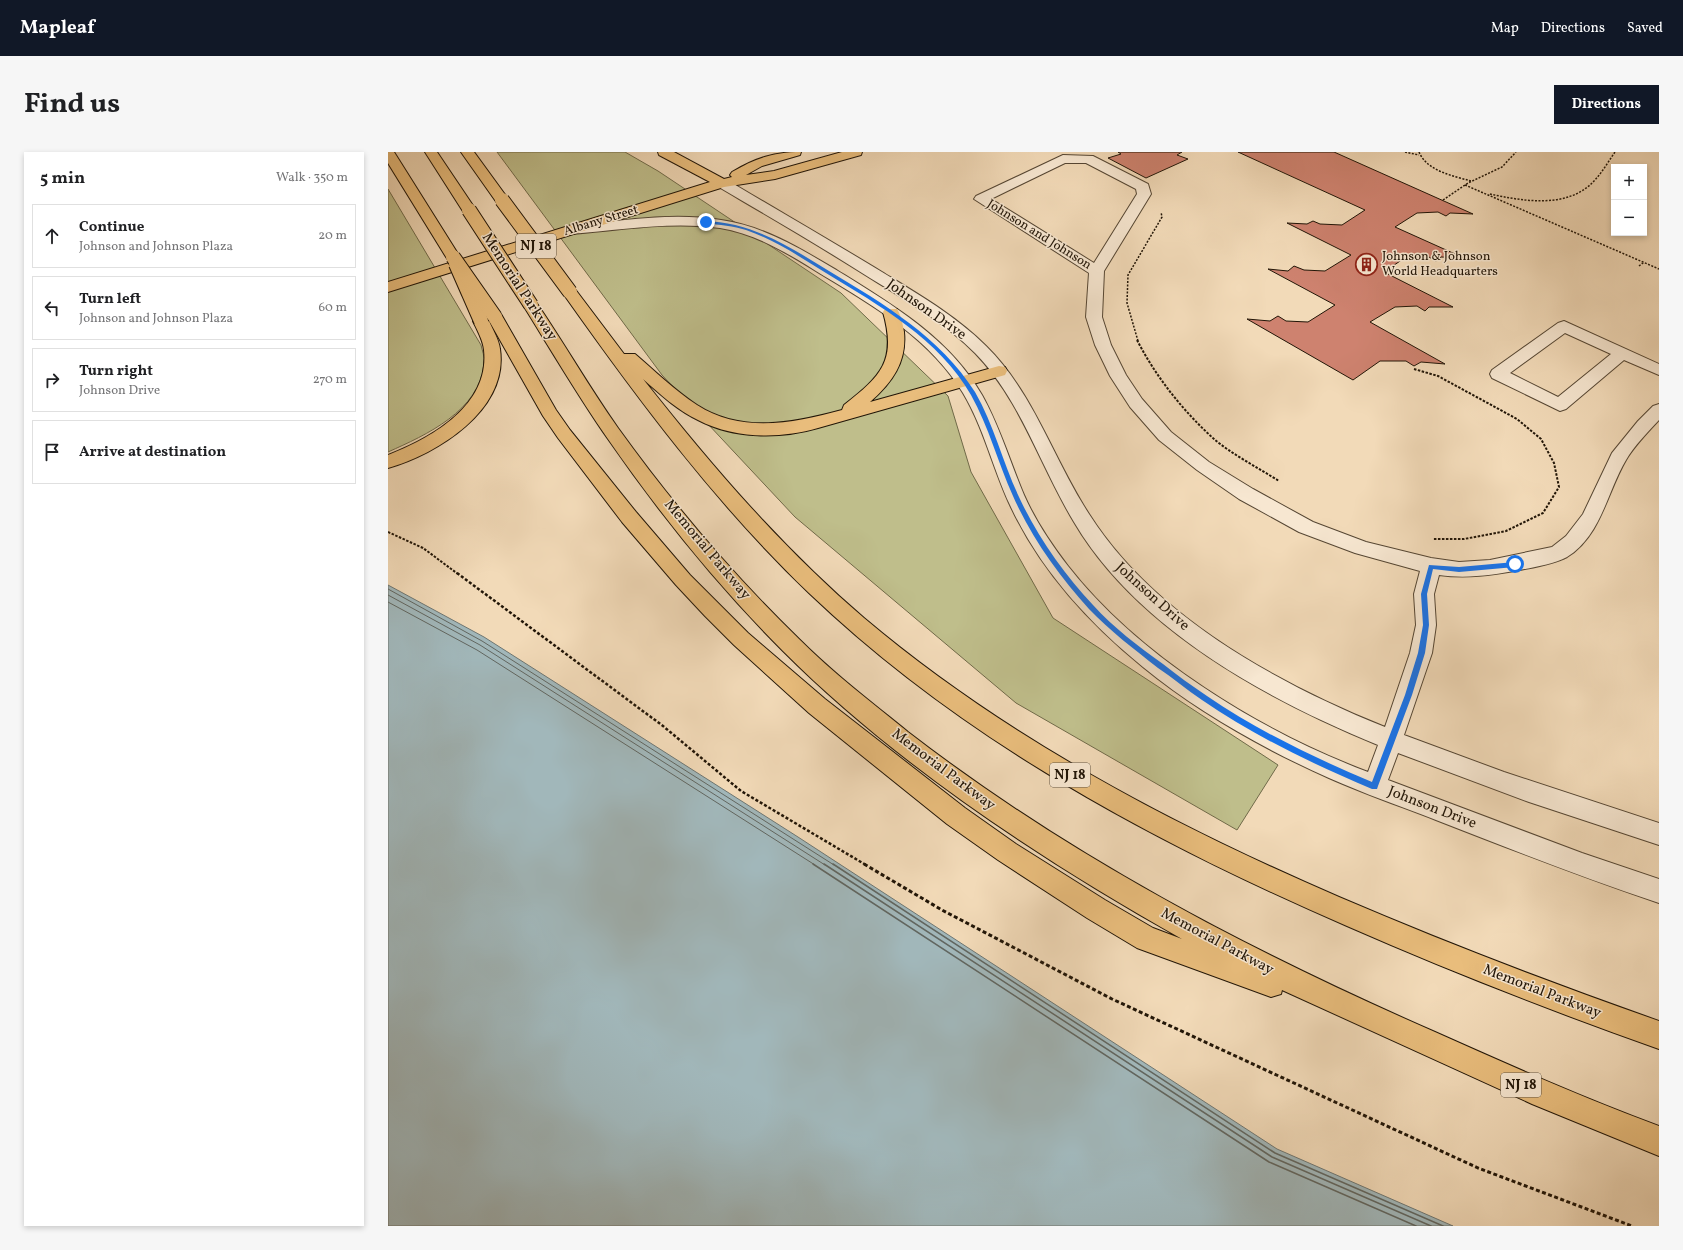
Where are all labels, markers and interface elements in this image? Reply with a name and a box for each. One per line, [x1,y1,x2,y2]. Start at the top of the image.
text: Mapleaf [20,15,95,41]
text: Map [1491,19,1519,38]
text: Directions [1541,19,1605,38]
text: Saved [1627,19,1663,38]
text: Find us [24,85,120,124]
button: Directions [1554,85,1659,124]
map controls [1611,164,1647,236]
button: + [1611,164,1647,200]
text: 5 min [40,167,85,190]
text: Walk · 350 m [276,169,348,187]
street label: Johnson and Johnson [983,195,1095,275]
button: − [1611,200,1647,236]
street label: Albany Street [561,201,641,241]
route end [697,213,715,231]
text: Continue [79,217,144,238]
icon: ahead [41,225,63,247]
text: 20 m [318,227,347,245]
street label: Memorial Parkway [476,229,562,345]
road number: NJ 18 [516,234,556,258]
text: Johnson and Johnson Plaza [79,238,233,256]
place label: Johnson & Johnson World Headquarters [1382,248,1498,281]
building icon: Johnson & Johnson World Headquarters [1354,251,1380,277]
street label: Johnson Drive [882,275,970,345]
text: Turn left [79,289,141,310]
icon: left [41,297,63,319]
text: 60 m [319,299,347,317]
text: Johnson and Johnson Plaza [79,310,233,328]
text: Turn right [79,361,153,382]
icon: right [41,369,63,391]
text: 270 m [313,371,347,389]
text: Johnson Drive [79,382,160,400]
icon: arrive [41,441,63,463]
text: Arrive at destination [79,442,226,463]
street label: Memorial Parkway [659,495,755,605]
route start [1506,555,1524,573]
street label: Johnson Drive [1110,558,1194,636]
street label: Memorial Parkway [887,724,999,816]
road number: NJ 18 [1050,763,1090,787]
street label: Johnson Drive [1385,781,1479,835]
street label: Memorial Parkway [1157,903,1277,981]
street label: Memorial Parkway [1480,960,1604,1024]
road number: NJ 18 [1501,1073,1541,1097]

